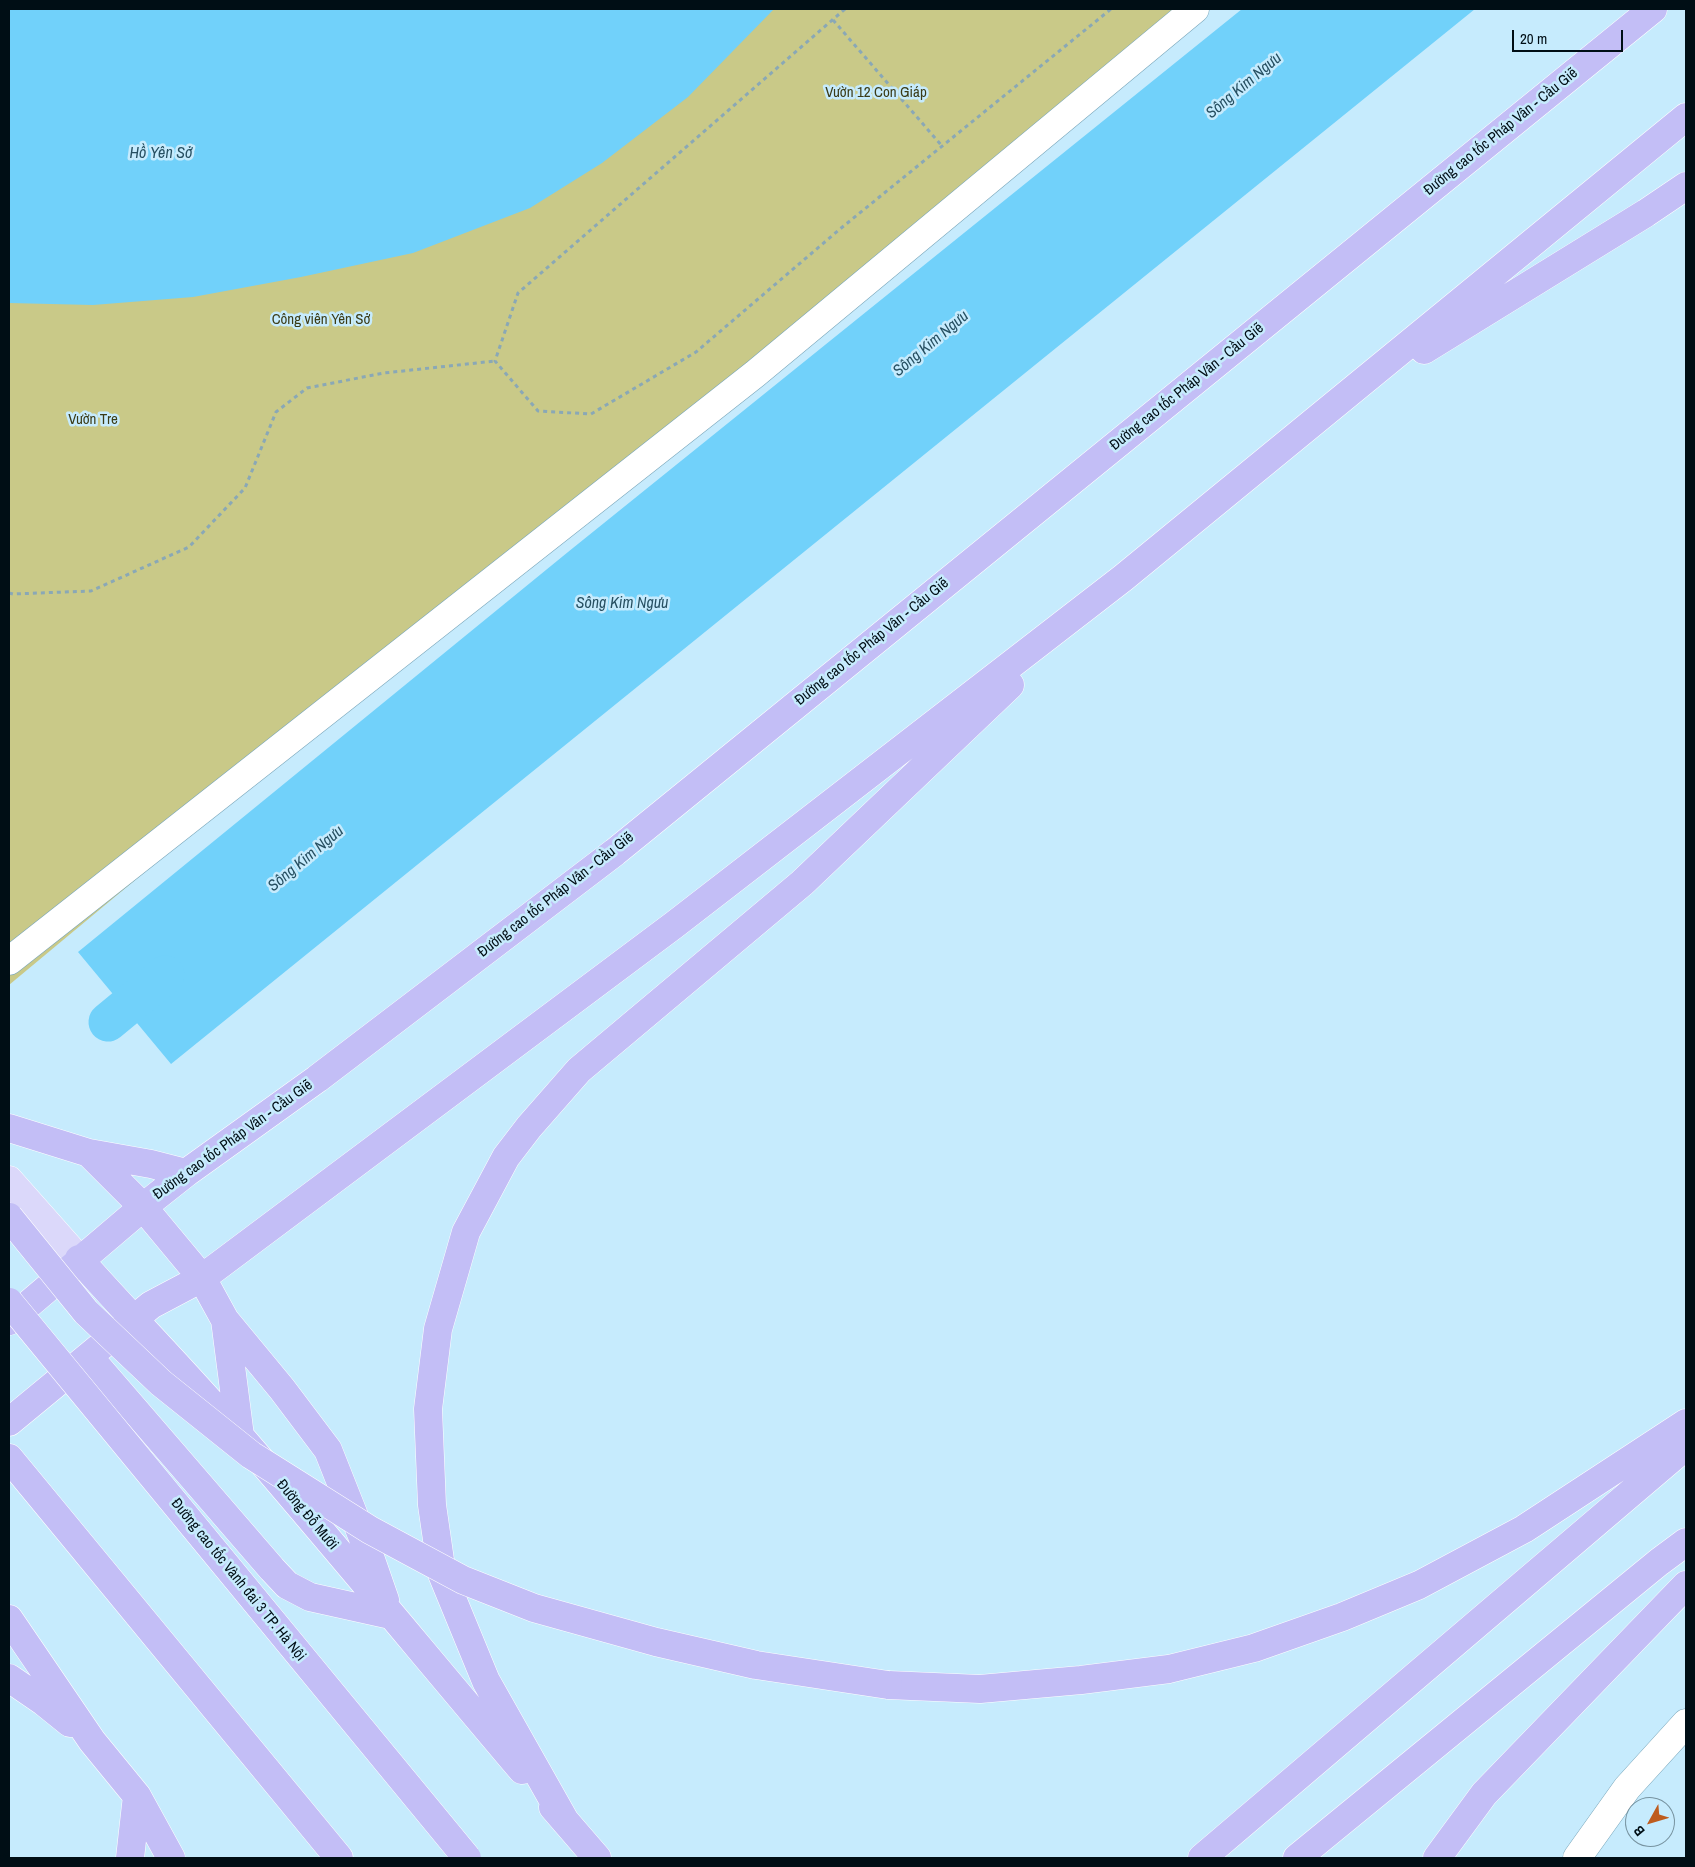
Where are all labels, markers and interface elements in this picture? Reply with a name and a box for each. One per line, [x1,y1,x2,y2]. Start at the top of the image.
scale bar [1515,20,1626,52]
text: 20 m [1520,28,1547,49]
water label: Sông Kim Ngưu [1202,49,1286,123]
street label: Đường cao tốc Pháp Vân - Cầu Giẽ [1420,64,1582,200]
park label: Vườn 12 Con Giáp [825,84,927,102]
water label: Hồ Yên Sở [130,144,192,164]
water label: Sông Kim Ngưu [889,307,973,381]
park label: Công viên Yên Sở [272,311,370,329]
street label: Đường cao tốc Pháp Vân - Cầu Giẽ [1106,319,1268,455]
park label: Vườn Tre [68,411,118,429]
street label: Đường cao tốc Pháp Vân - Cầu Giẽ [791,574,953,710]
water label: Sông Kim Ngưu [576,594,668,614]
water label: Sông Kim Ngưu [264,822,348,896]
street label: Đường cao tốc Pháp Vân - Cầu Giẽ [475,829,637,961]
street label: Đường cao tốc Pháp Vân - Cầu Giẽ [150,1076,316,1204]
street label: Đường Đỗ Mười [272,1476,342,1554]
street label: Đường cao tốc Vành đai 3 TP. Hà Nội [167,1495,309,1665]
north arrow [1625,1797,1675,1847]
text: B [1630,1822,1649,1840]

